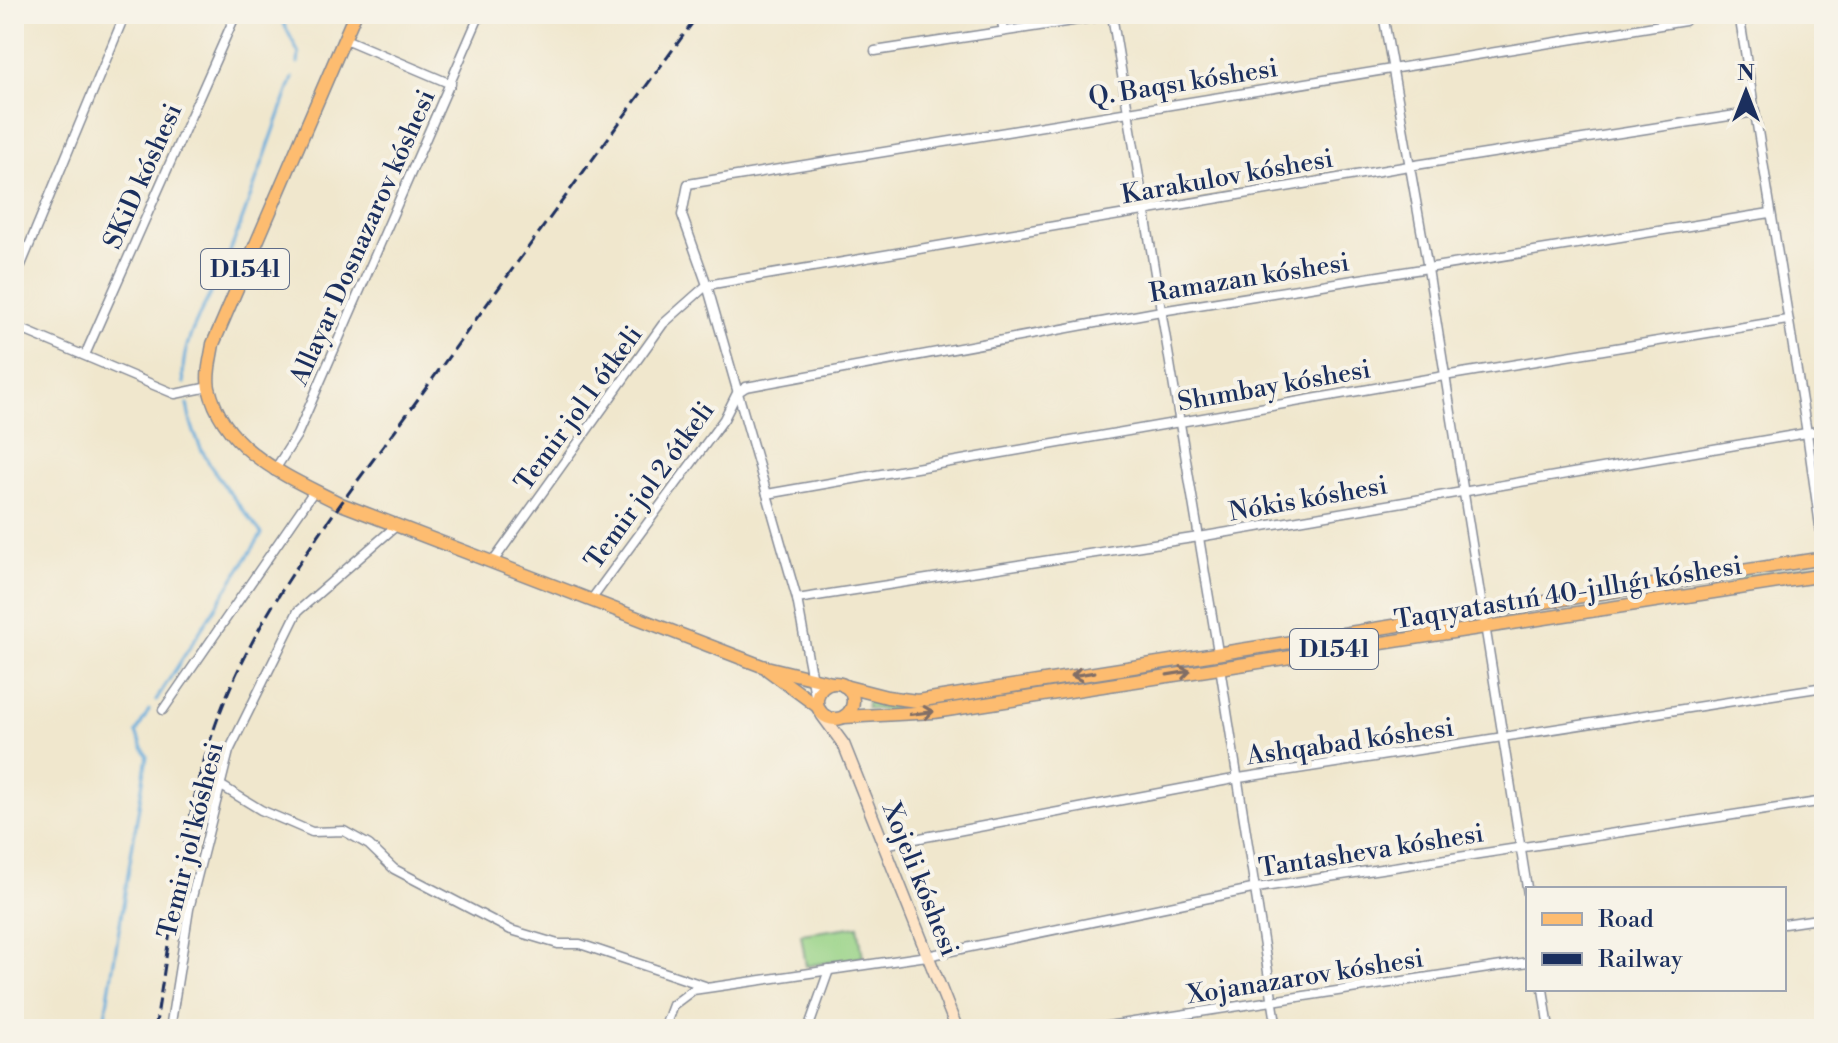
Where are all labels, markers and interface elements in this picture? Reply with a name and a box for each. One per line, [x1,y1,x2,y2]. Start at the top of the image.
street label: Q. Baqsı kóshesi [1086,52,1280,114]
north arrow [1706,52,1786,132]
text: N [1737,60,1755,87]
street label: Allayar Dosnazarov kóshesi [283,85,443,391]
street label: SKiD kóshesi [97,99,189,254]
street label: Karakulov kóshesi [1119,143,1336,211]
street label: Ramazan kóshesi [1147,246,1351,310]
road number: D154l [201,249,289,289]
street label: Temir jol 1 ótkeli [508,320,649,497]
street label: Shımbay kóshesi [1175,353,1373,419]
street label: Temir jol 2 ótkeli [578,395,721,576]
street label: Nókis kóshesi [1226,469,1390,529]
street label: Taqıyatastıń 40-jıllıǵı kóshesi [1392,550,1744,636]
road number: D154l [1290,629,1378,669]
one-way arrow [1166,665,1191,680]
one-way arrow [1071,667,1096,682]
one-way arrow [908,706,935,721]
street label: Ashqabad kóshesi [1244,712,1456,773]
street label: Temir jol kóshesi [151,739,231,942]
street label: Xojeli kóshesi [874,797,965,961]
street label: Tantasheva kóshesi [1256,817,1486,885]
legend [1526,887,1786,991]
text: Road [1598,905,1654,935]
street label: Xojanazarov kóshesi [1184,942,1426,1012]
text: Railway [1598,945,1683,975]

